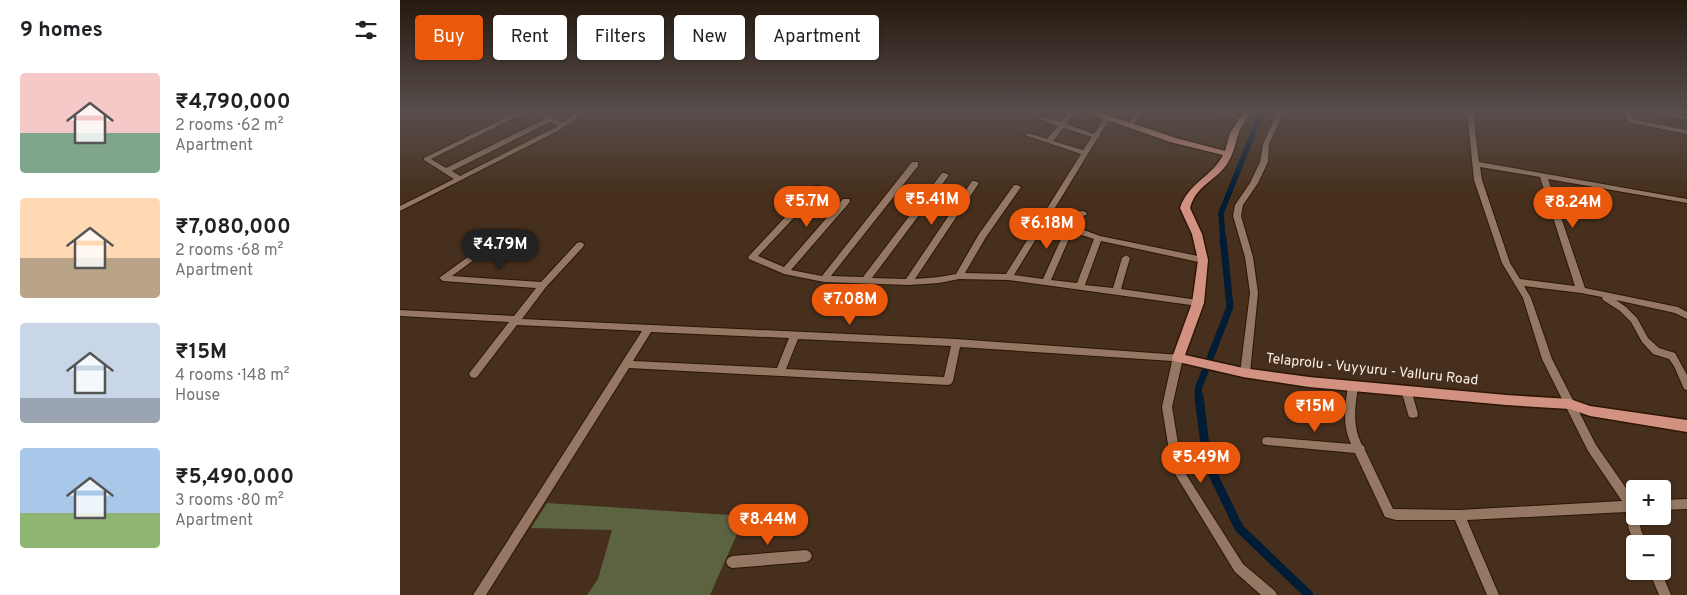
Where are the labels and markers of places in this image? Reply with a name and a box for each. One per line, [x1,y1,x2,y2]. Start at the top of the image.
pin: ₹5.41M [891,184,973,226]
pin: ₹5.7M [772,186,842,228]
pin: ₹8.24M [1532,186,1614,229]
pin: ₹6.18M [1006,208,1088,250]
pin: ₹4.79M [459,228,541,271]
pin: ₹7.08M [809,284,891,326]
pin: ₹15M [1285,390,1345,433]
pin: ₹5.49M [1160,442,1242,484]
pin: ₹8.44M [727,504,809,546]

